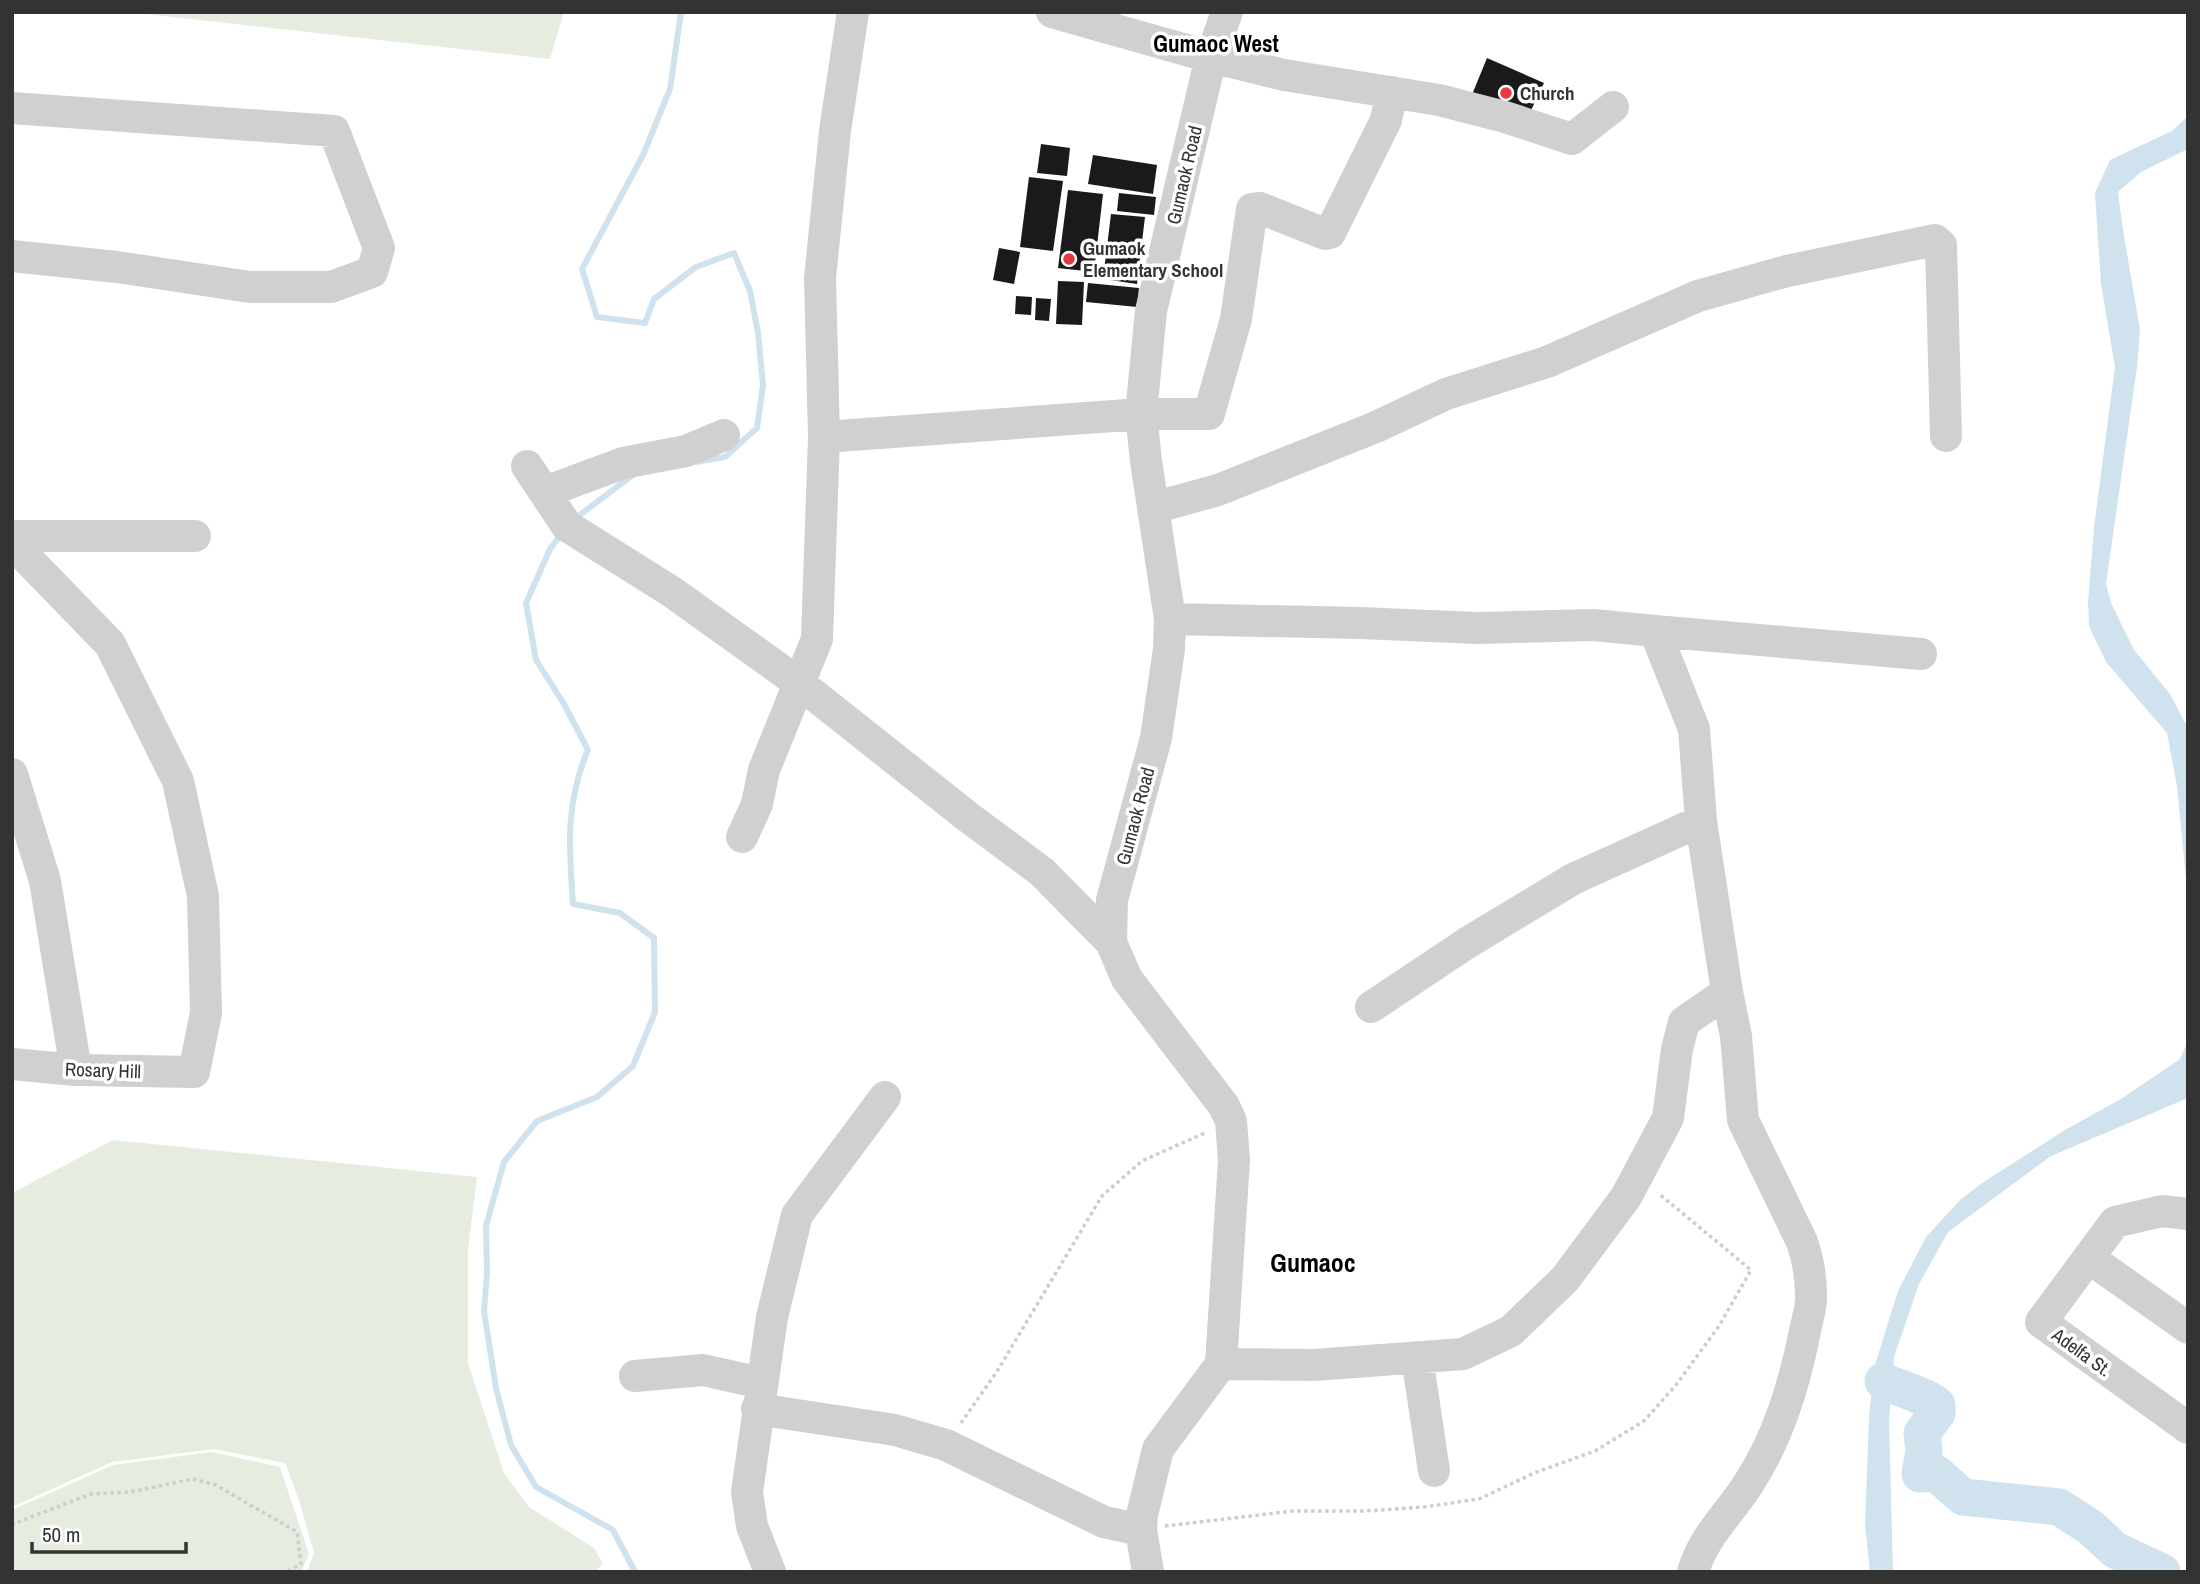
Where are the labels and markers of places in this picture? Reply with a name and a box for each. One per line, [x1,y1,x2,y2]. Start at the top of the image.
place label: Church [1520,80,1575,106]
marker: Church [1498,85,1514,101]
place label: Gumaok Elementary School [1083,235,1223,283]
marker: Gumaok Elementary School [1061,251,1077,267]

